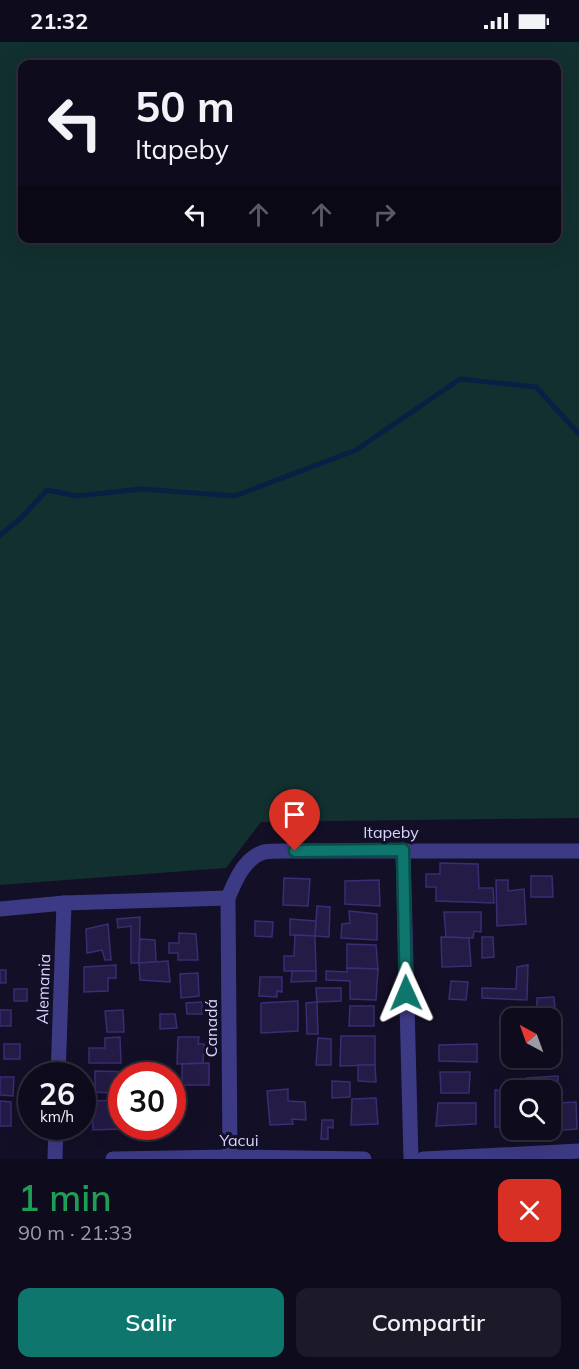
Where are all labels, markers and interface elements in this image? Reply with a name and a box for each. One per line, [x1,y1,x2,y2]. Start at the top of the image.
text: 21:32 [30,7,88,35]
text: 50 m [135,80,235,133]
icon: left [36,84,114,162]
text: Itapeby [135,132,229,166]
icon: left [179,198,212,231]
icon: ahead [242,198,275,231]
icon: ahead [305,198,338,231]
icon: right [368,198,401,231]
pin [269,789,320,851]
icon: arrive [278,798,311,831]
street label: Itapeby [363,822,419,842]
street label: Alemania [32,953,54,1025]
position arrow [374,961,438,1025]
street label: Canadá [201,999,221,1057]
north arrow [501,1008,561,1068]
map controls [501,1008,561,1140]
speed limit sign: 30 [108,1062,186,1140]
text: 26 [39,1075,75,1113]
button: search [501,1080,561,1140]
text: km/h [40,1107,74,1126]
street label: Yacui [218,1130,259,1150]
text: 1 min [18,1175,112,1220]
button: close [498,1179,561,1242]
text: 90 m · 21:33 [18,1220,132,1245]
button: Salir [18,1288,284,1357]
button: Compartir [296,1288,561,1357]

